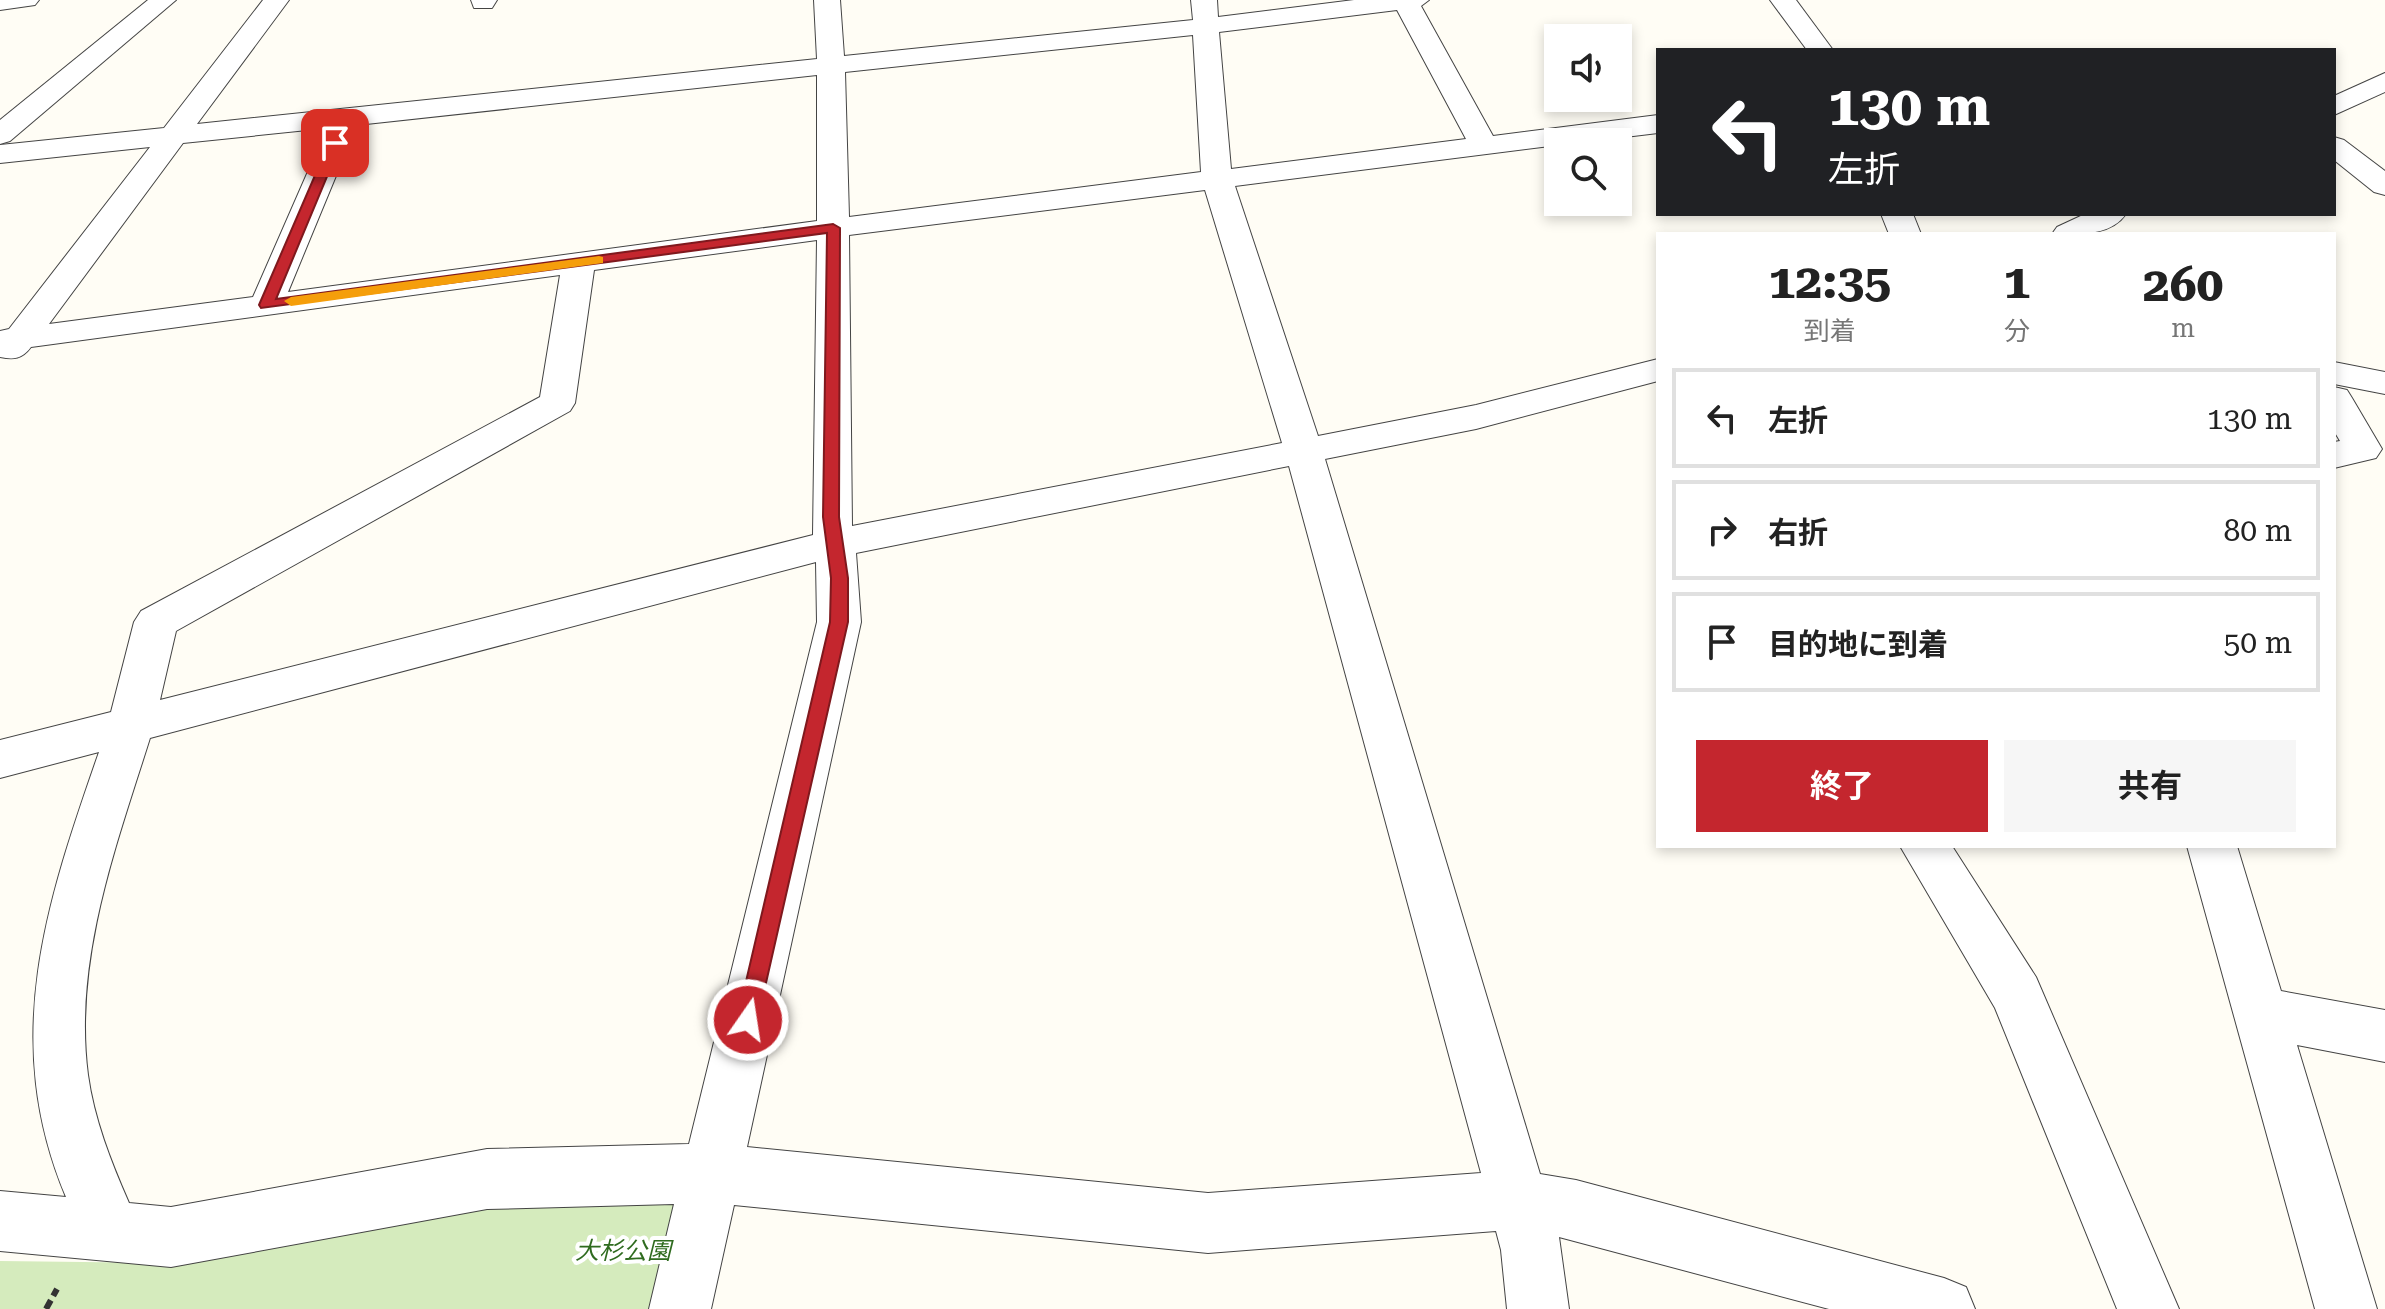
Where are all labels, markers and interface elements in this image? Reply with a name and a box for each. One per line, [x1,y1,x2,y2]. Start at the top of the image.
map controls [1544,24,1632,216]
button: sound [1544,24,1632,112]
text: 130 m [1828,73,1990,139]
icon: left [1696,80,1800,184]
pin [301,109,369,177]
icon: arrive [313,121,357,165]
button: search [1544,128,1632,216]
text: 左折 [1828,149,1900,191]
text: 12:35 [1768,254,1891,310]
text: 1 [2003,254,2030,310]
text: 260 [2143,257,2223,313]
text: m [2171,313,2195,343]
text: 到着 [1804,316,1856,346]
text: 分 [2004,316,2030,346]
icon: left [1700,396,1744,440]
text: 130 m [2207,401,2292,436]
text: 左折 [1768,403,1828,438]
icon: right [1700,508,1744,552]
text: 80 m [2223,513,2292,548]
text: 右折 [1768,515,1828,550]
icon: arrive [1700,620,1744,664]
text: 50 m [2223,625,2292,660]
text: 目的地に到着 [1768,627,1948,662]
button: 終了 [1696,740,1988,832]
button: 共有 [2004,740,2296,832]
position arrow [706,978,790,1062]
park label: 大杉公園 [575,1237,674,1265]

